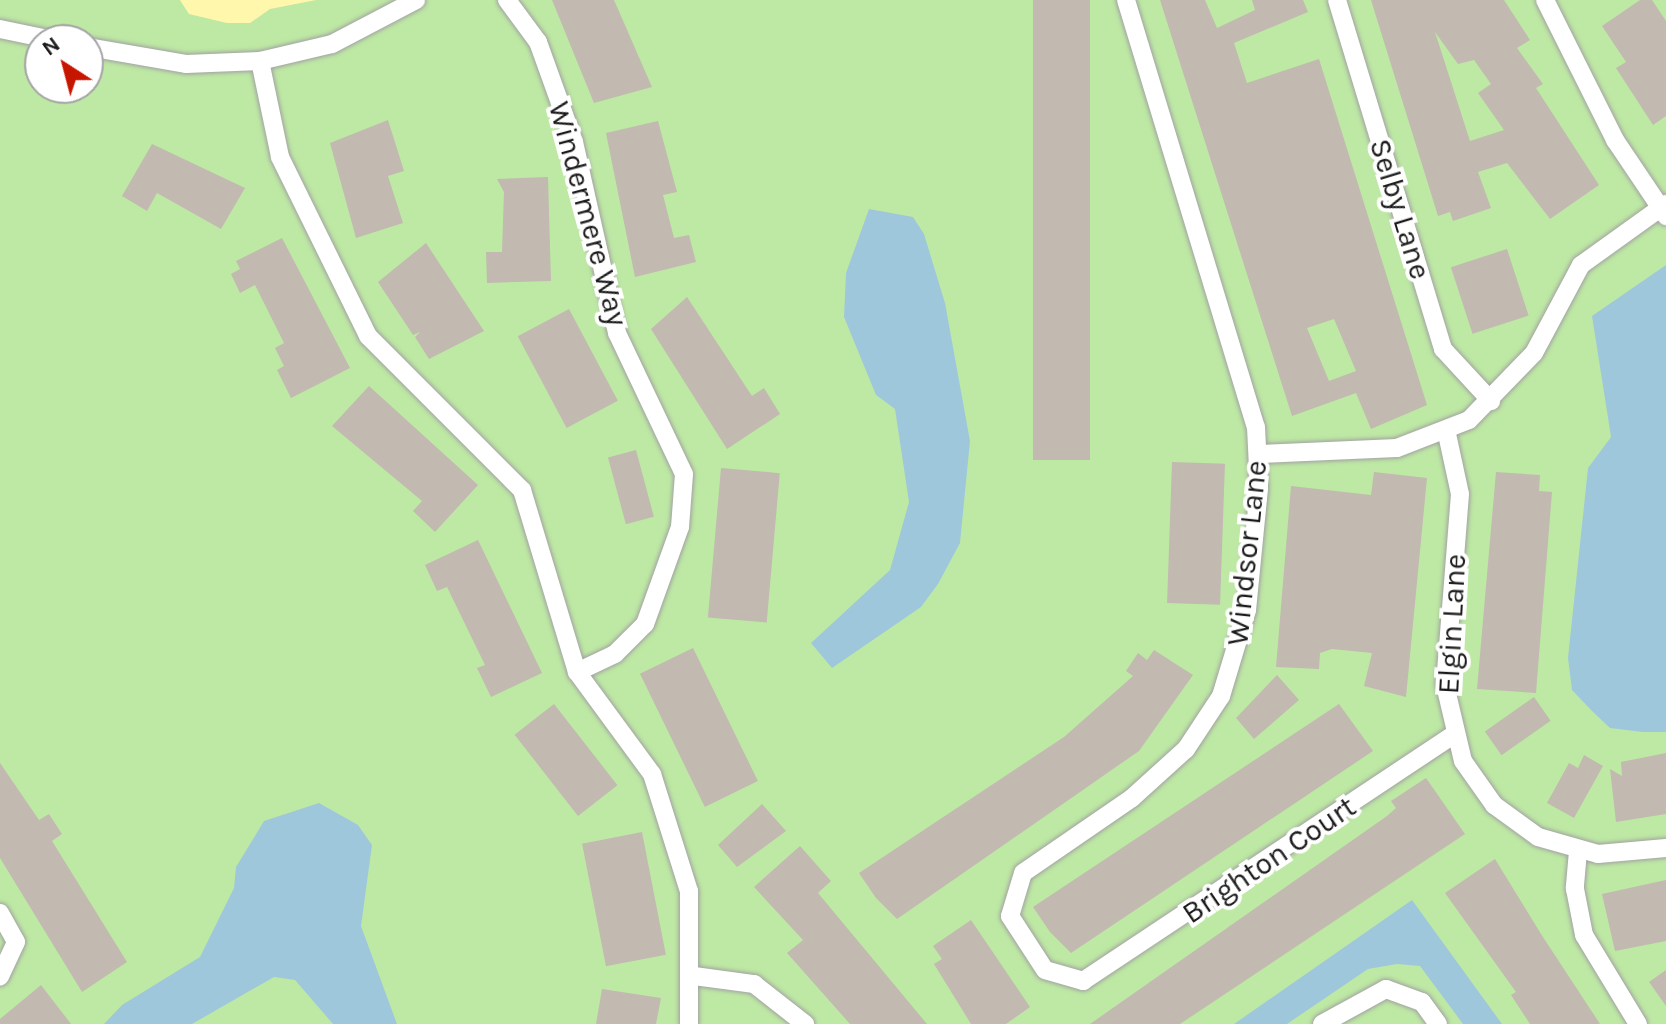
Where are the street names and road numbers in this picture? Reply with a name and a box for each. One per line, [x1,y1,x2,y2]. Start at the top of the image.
street label: Windermere Way [541,98,635,330]
street label: Selby Lane [1362,134,1438,284]
street label: Windsor Lane [1219,459,1275,647]
street label: Elgin Lane [1430,553,1474,695]
street label: Brighton Court [1175,789,1363,931]

